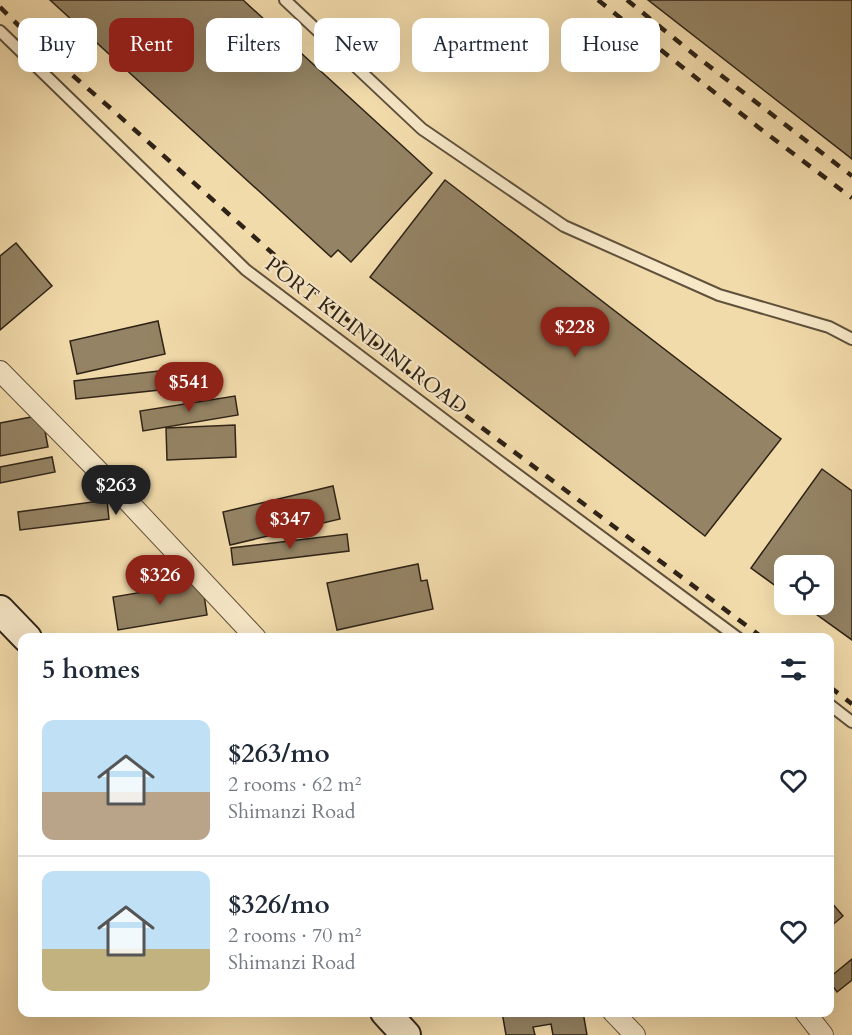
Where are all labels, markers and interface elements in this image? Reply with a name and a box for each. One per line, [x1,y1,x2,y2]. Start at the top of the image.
chip: Buy [18,18,97,72]
chip: Rent [109,18,194,72]
chip: Filters [206,18,302,72]
chip: New [314,18,400,72]
chip: Apartment [412,18,549,72]
chip: House [561,18,660,72]
street label: PORT KILINDINI ROAD [259,250,473,422]
pin: $228 [539,307,611,358]
text: $228 [555,313,595,340]
pin: $541 [153,362,225,413]
text: $541 [169,368,209,395]
pin: $263 [80,465,152,516]
text: $263 [96,471,136,498]
pin: $347 [254,499,326,550]
text: $347 [270,505,310,532]
pin: $326 [124,555,196,606]
map controls [774,555,834,615]
button: locate [774,555,834,615]
text: $326 [140,561,180,588]
text: 5 homes [42,652,140,687]
icon: filters [777,653,810,686]
text: $263/mo [228,736,330,771]
icon: home [90,744,162,816]
icon: heart [777,764,810,797]
text: 2 rooms · 62 m² [228,771,361,798]
text: Shimanzi Road [228,798,355,825]
text: $326/mo [228,887,330,922]
icon: home [90,895,162,967]
icon: heart [777,915,810,948]
text: 2 rooms · 70 m² [228,922,361,949]
text: Shimanzi Road [228,949,355,976]

